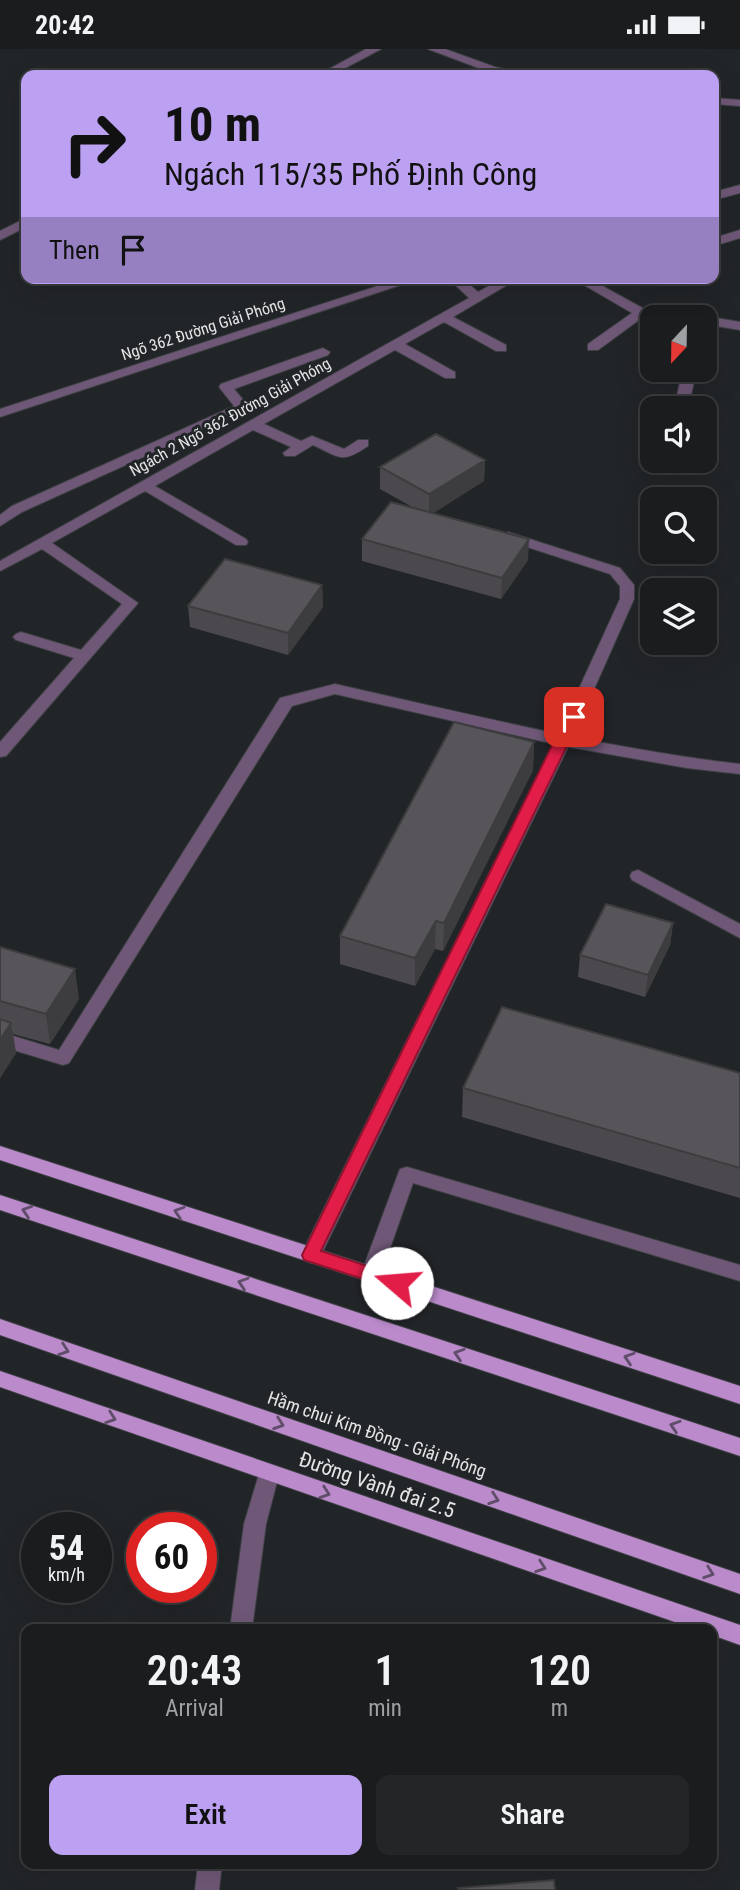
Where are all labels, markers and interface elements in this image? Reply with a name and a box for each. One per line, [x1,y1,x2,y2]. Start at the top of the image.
text: 20:42 [35,10,95,40]
text: 10 m [164,96,261,153]
icon: right [49,98,140,189]
text: Ngách 115/35 Phố Định Công [164,155,537,193]
icon: arrive [114,231,152,269]
text: Then [49,235,100,265]
street label: Ngõ 362 Đường Giải Phóng [119,294,287,364]
north arrow [640,305,718,381]
map controls [640,305,717,655]
street label: Ngách 2 Ngõ 362 Đường Giải Phóng [126,354,334,480]
button: sound [640,396,717,473]
button: search [640,487,717,564]
button: layers [640,578,717,655]
pin [544,687,604,747]
icon: arrive [555,698,593,736]
one-way arrow [22,1205,34,1219]
one-way arrow [174,1206,186,1220]
position arrow [360,1246,434,1320]
one-way arrow [238,1277,250,1291]
one-way arrow [58,1342,70,1356]
one-way arrow [454,1348,466,1363]
one-way arrow [623,1352,635,1366]
street label: Hầm chui Kim Đồng - Giải Phóng [265,1387,489,1481]
one-way arrow [104,1410,116,1424]
one-way arrow [273,1416,285,1430]
one-way arrow [670,1420,682,1434]
street label: Đường Vành đai 2.5 [296,1447,458,1523]
one-way arrow [319,1485,331,1499]
one-way arrow [488,1491,500,1505]
speed limit sign: 60 [126,1512,217,1603]
text: 54 [49,1528,84,1569]
one-way arrow [534,1559,546,1573]
text: km/h [48,1564,85,1585]
one-way arrow [703,1565,715,1579]
text: 20:43 [147,1646,242,1695]
text: 1 [375,1646,396,1695]
text: 120 [528,1646,591,1695]
text: Arrival [165,1695,224,1722]
text: min [368,1695,402,1722]
text: m [551,1695,568,1722]
button: Exit [49,1775,362,1855]
button: Share [376,1775,689,1855]

